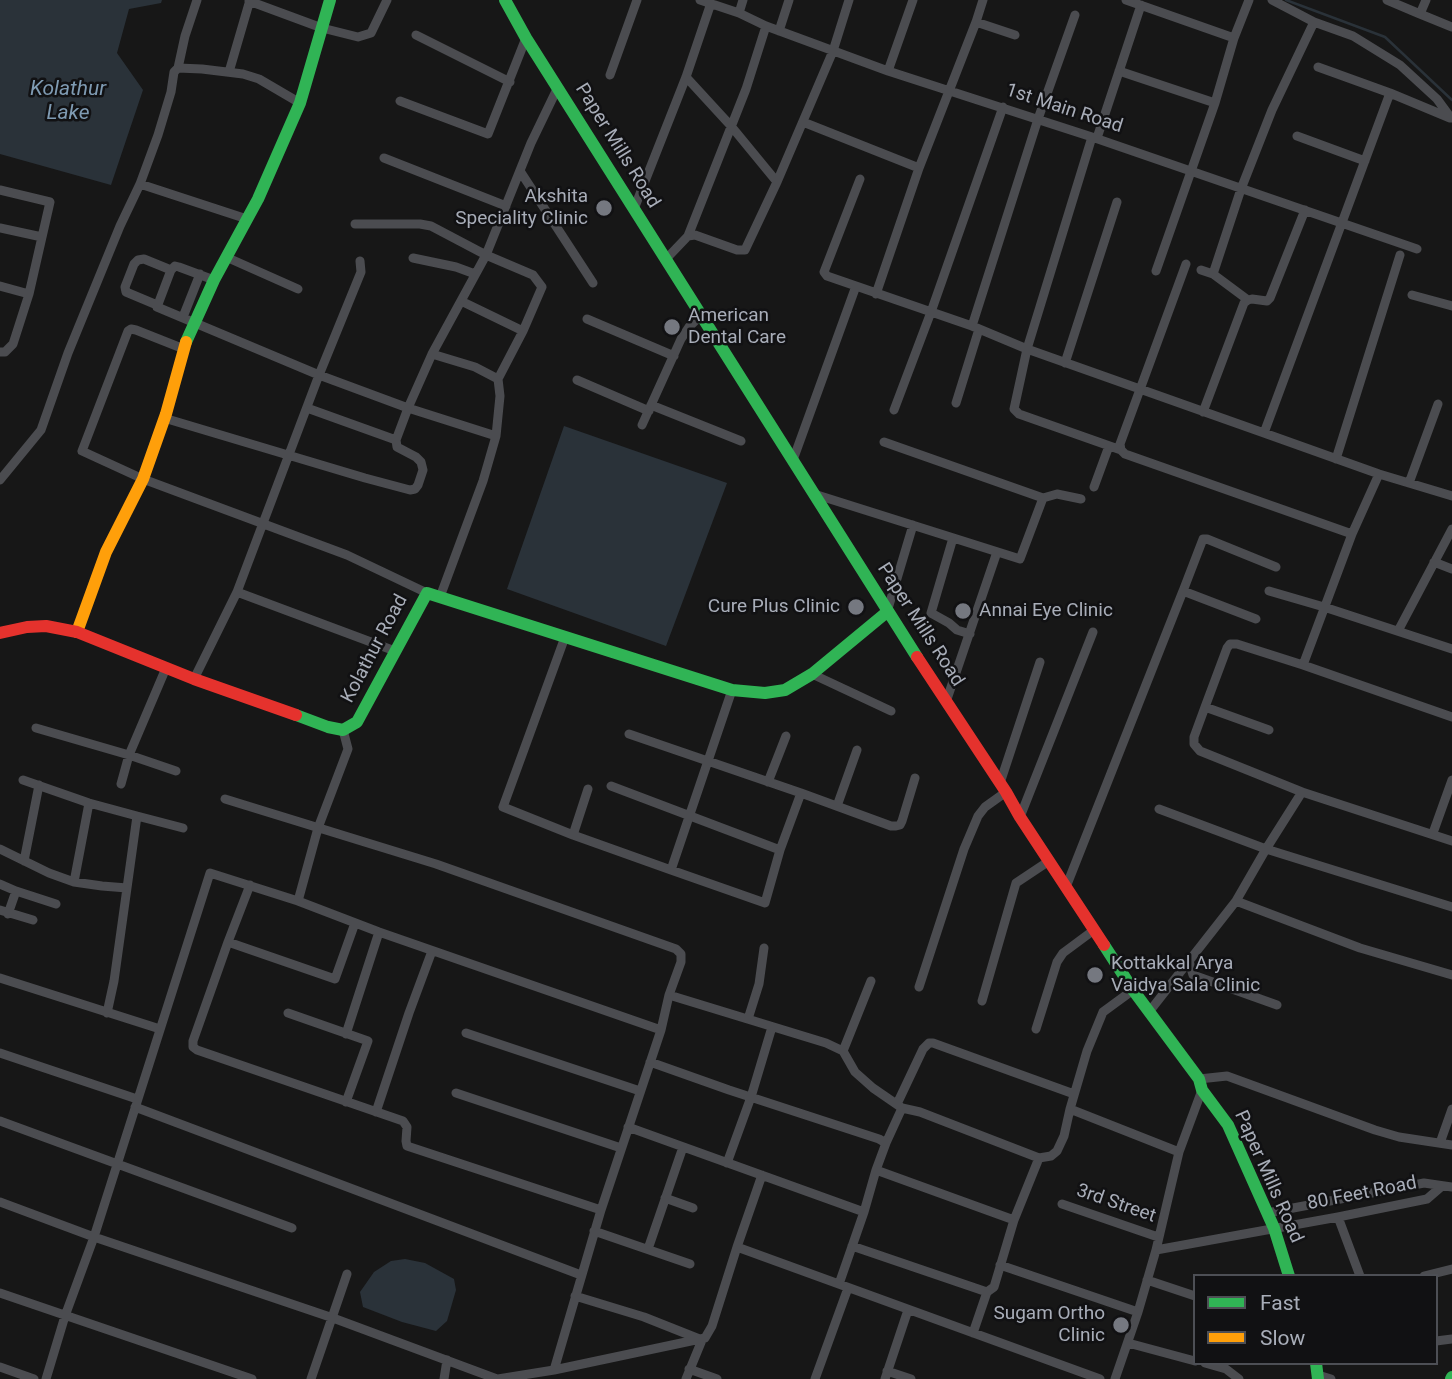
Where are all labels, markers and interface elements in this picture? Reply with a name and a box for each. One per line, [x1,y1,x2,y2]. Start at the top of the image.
water label: Kolathur Lake [30,77,106,127]
street label: Paper Mills Road [570,79,664,213]
street label: 1st Main Road [1003,79,1125,139]
place label: Akshita Speciality Clinic [455,186,588,230]
marker: Akshita Speciality Clinic [594,198,614,218]
place label: American Dental Care [688,305,786,349]
marker: American Dental Care [662,317,682,337]
street label: Paper Mills Road [872,559,968,691]
street label: Kolathur Road [337,591,413,707]
place label: Cure Plus Clinic [708,596,840,618]
marker: Cure Plus Clinic [846,597,866,617]
place label: Annai Eye Clinic [979,600,1113,622]
marker: Annai Eye Clinic [953,601,973,621]
place label: Kottakkal Arya Vaidya Sala Clinic [1111,953,1260,997]
marker: Kottakkal Arya Vaidya Sala Clinic [1085,965,1105,985]
street label: Paper Mills Road [1229,1107,1307,1247]
street label: 80 Feet Road [1305,1172,1419,1216]
street label: 3rd Street [1073,1180,1159,1228]
legend [1193,1274,1438,1365]
text: Fast [1260,1291,1300,1315]
place label: Sugam Ortho Clinic [993,1303,1105,1347]
marker: Sugam Ortho Clinic [1111,1315,1131,1335]
text: Slow [1260,1326,1305,1350]

